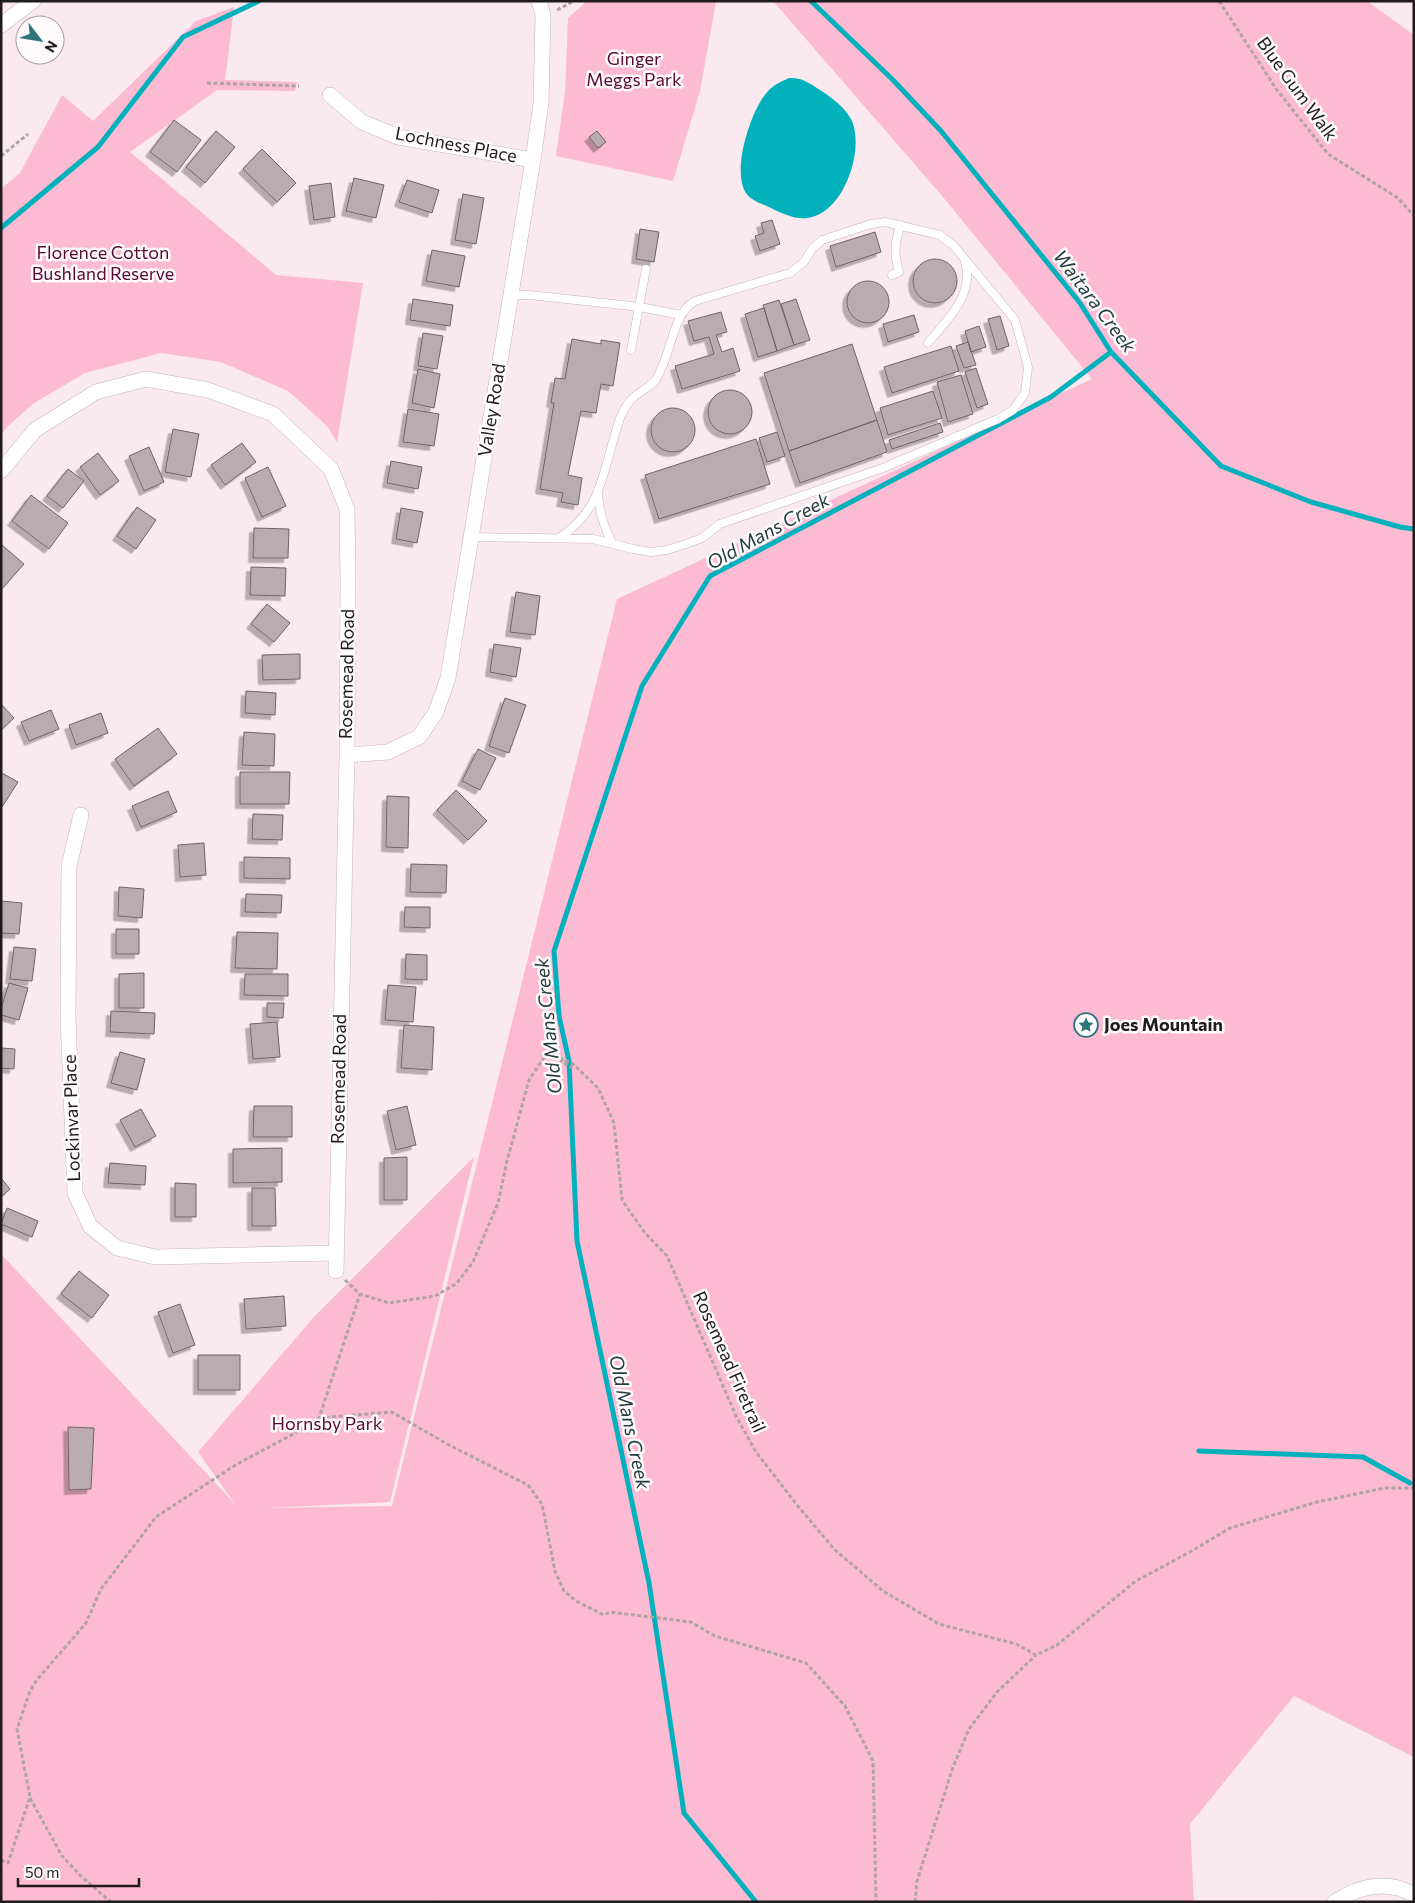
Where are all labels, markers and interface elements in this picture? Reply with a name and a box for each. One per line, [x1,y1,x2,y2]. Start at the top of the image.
north arrow [15,15,65,65]
street label: Blue Gum Walk [1253,32,1343,145]
text: N [42,38,62,56]
park label: Ginger Meggs Park [586,47,682,90]
street label: Lochness Place [393,121,519,167]
park label: Florence Cotton Bushland Reserve [32,241,174,284]
water label: Waitara Creek [1049,245,1142,357]
street label: Valley Road [473,362,509,458]
water label: Old Mans Creek [702,487,834,574]
street label: Rosemead Road [334,609,358,739]
water label: Old Mans Creek [529,956,566,1095]
place icon: Joes Mountain [1073,1012,1099,1038]
place label: Joes Mountain [1104,1013,1223,1035]
street label: Rosemead Road [326,1014,350,1144]
street label: Lockinvar Place [58,1054,84,1182]
street label: Rosemead Firetrail [689,1288,771,1436]
water label: Old Mans Creek [605,1353,656,1492]
park label: Hornsby Park [272,1412,383,1434]
scale bar [18,1856,139,1888]
text: 50 m [25,1863,59,1881]

